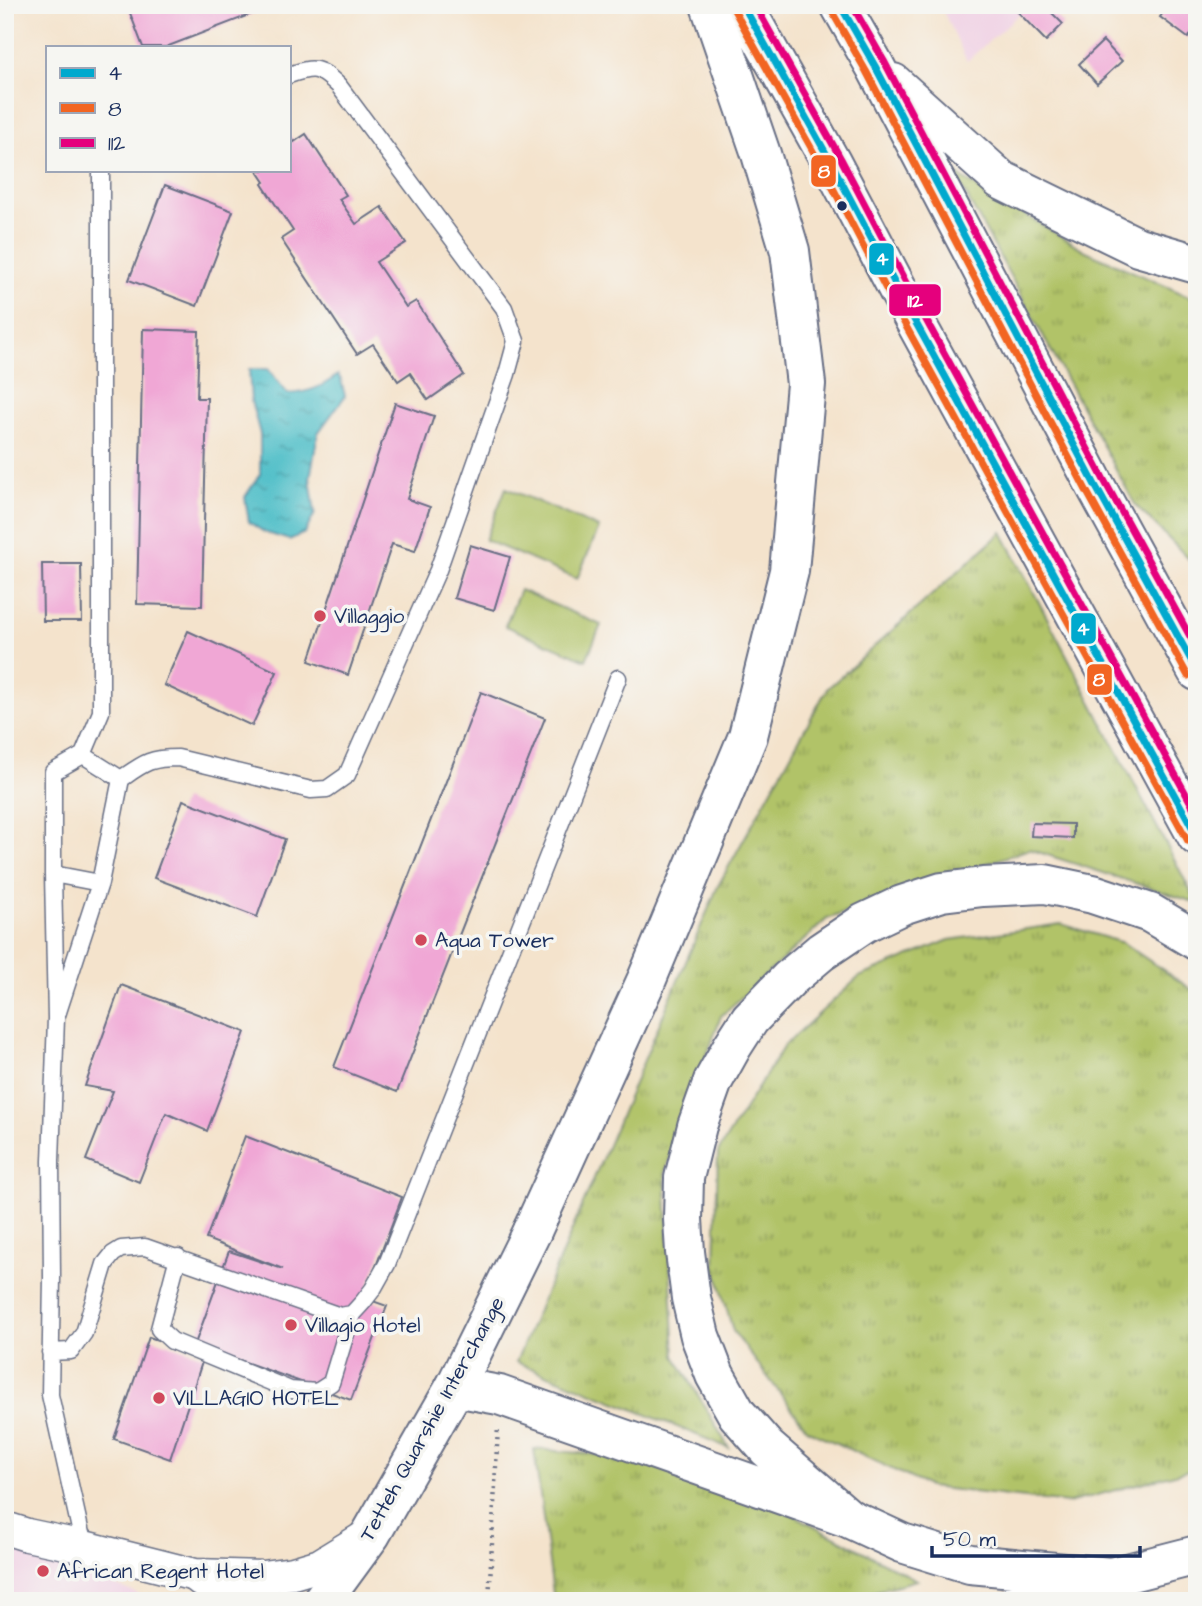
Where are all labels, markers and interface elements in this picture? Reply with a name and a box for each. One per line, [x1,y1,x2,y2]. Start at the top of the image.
legend [46,46,290,172]
text: 4 [108,59,122,88]
text: 8 [108,95,122,124]
text: 112 [108,129,125,158]
line badge: 8 [810,154,837,188]
text: 8 [818,159,831,186]
unlabelled marker [835,199,849,213]
line badge: 4 [868,242,895,276]
text: 4 [876,246,889,273]
line badge: 112 [888,283,942,317]
text: 112 [907,288,923,315]
place label: Villaggio [334,602,404,633]
marker: Villaggio [312,608,328,624]
line badge: 4 [1070,612,1097,645]
text: 4 [1077,616,1090,643]
line badge: 8 [1086,663,1113,696]
text: 8 [1093,667,1106,694]
place label: Aqua Tower [435,926,554,955]
marker: Aqua Tower [413,932,429,948]
street label: Tetteh Quarshie Interchange [353,1291,513,1548]
place label: Villagio Hotel [305,1311,421,1342]
marker: Villagio Hotel [283,1317,299,1333]
place label: VILLAGIO HOTEL [173,1384,339,1413]
marker: VILLAGIO HOTEL [151,1390,167,1406]
scale bar [932,1515,1141,1559]
text: 50 m [943,1525,997,1554]
place label: African Regent Hotel [57,1557,264,1588]
marker: African Regent Hotel [35,1563,51,1579]

